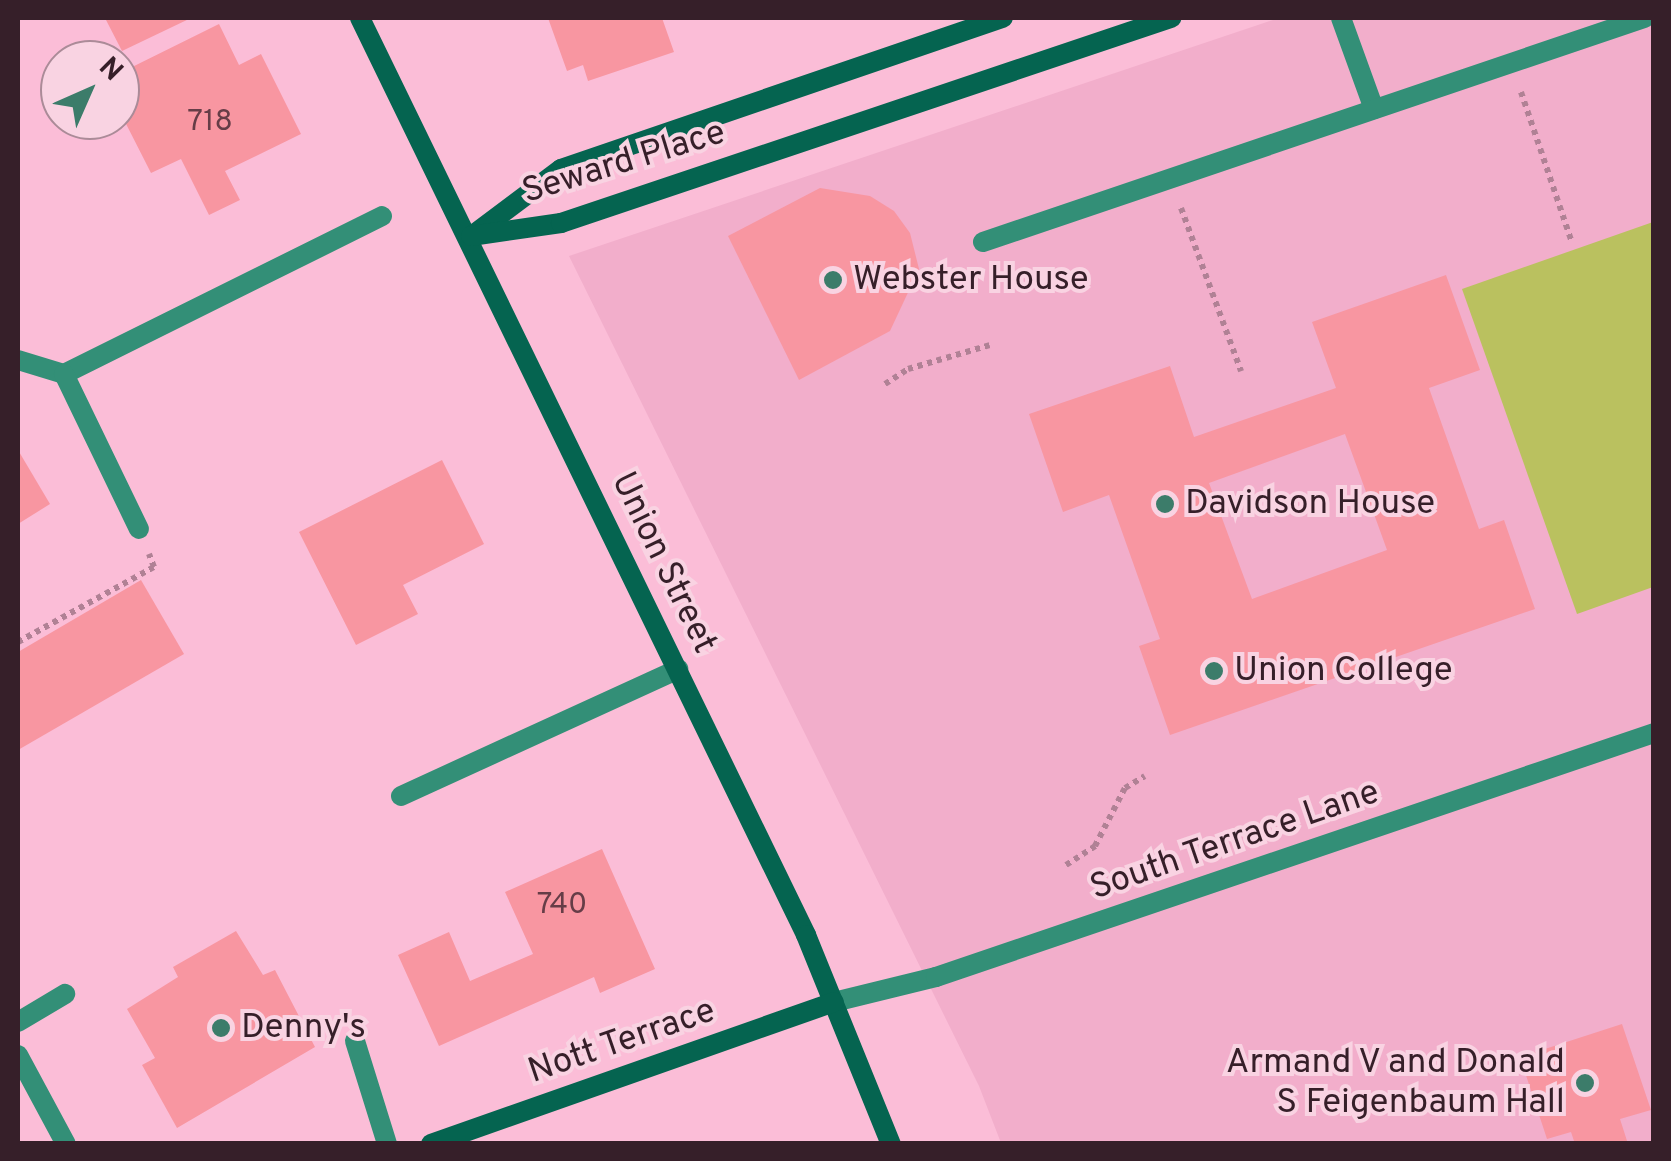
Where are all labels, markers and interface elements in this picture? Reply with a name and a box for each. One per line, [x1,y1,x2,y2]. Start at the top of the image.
north arrow [40,40,140,140]
text: N [90,50,130,90]
house number: 718 [187,105,233,141]
street label: Seward Place [518,112,730,214]
place label: Webster House [853,259,1089,301]
marker: Webster House [822,269,844,291]
street label: Union Street [601,466,725,660]
place label: Davidson House [1185,483,1435,525]
marker: Davidson House [1154,493,1176,515]
place label: Union College [1234,650,1453,692]
marker: Union College [1203,660,1225,682]
street label: South Terrace Lane [1084,772,1386,910]
house number: 740 [537,888,587,924]
street label: Nott Terrace [522,990,722,1094]
place label: Denny's [241,1007,366,1049]
marker: Denny's [210,1017,232,1039]
place label: Armand V and Donald S Feigenbaum Hall [1223,1042,1565,1124]
marker: Armand V and Donald S Feigenbaum Hall [1574,1072,1596,1094]

